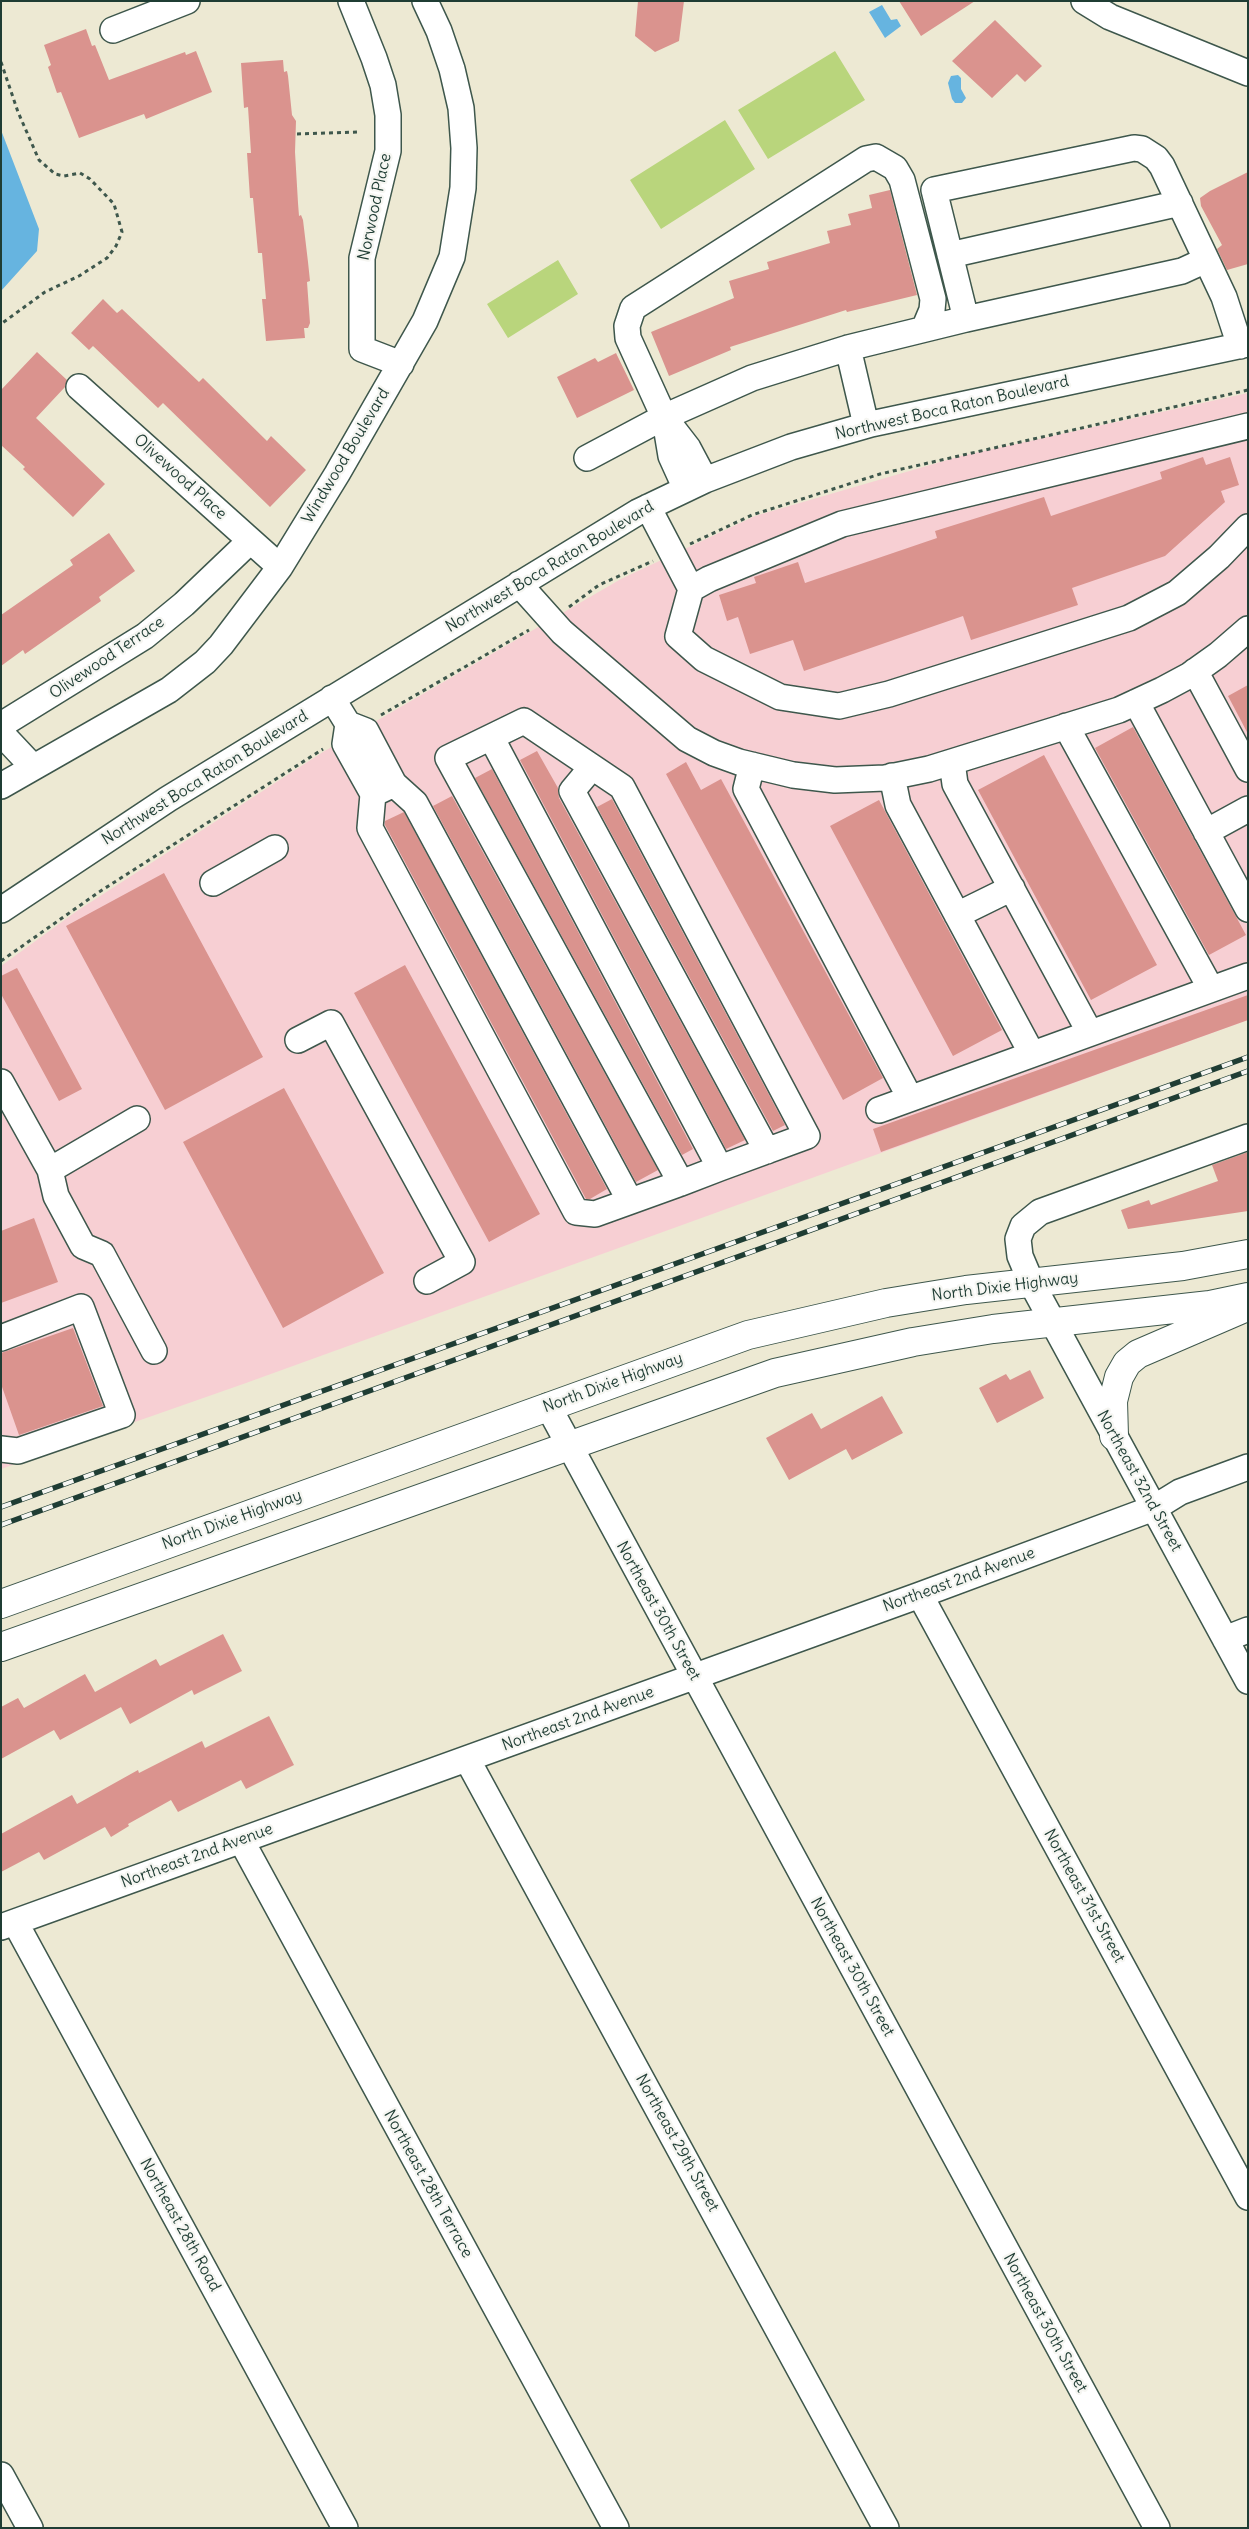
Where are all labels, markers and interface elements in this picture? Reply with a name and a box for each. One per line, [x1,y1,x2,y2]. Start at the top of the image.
street label: Norwood Place [354,152,396,262]
street label: Northwest Boca Raton Boulevard [833,372,1071,444]
street label: Windwood Boulevard [298,385,394,527]
street label: Olivewood Place [130,430,230,524]
street label: Northwest Boca Raton Boulevard [442,497,658,637]
street label: Olivewood Terrace [46,613,168,703]
street label: Northwest Boca Raton Boulevard [98,706,312,850]
street label: North Dixie Highway [931,1268,1079,1306]
street label: North Dixie Highway [540,1349,686,1417]
street label: Northeast 32nd Street [1092,1407,1186,1555]
street label: North Dixie Highway [159,1486,305,1554]
street label: Northeast 30th Street [612,1538,704,1684]
street label: Northeast 2nd Avenue [880,1544,1038,1616]
street label: Northeast 2nd Avenue [499,1683,657,1755]
street label: Northeast 2nd Avenue [118,1820,276,1892]
street label: Northeast 31st Street [1039,1826,1129,1966]
street label: Northeast 30th Street [806,1894,898,2040]
street label: Northeast 29th Street [631,2071,723,2215]
street label: Northeast 28th Terrace [379,2107,477,2261]
street label: Northeast 28th Road [135,2155,225,2295]
street label: Northeast 30th Street [999,2250,1091,2396]

